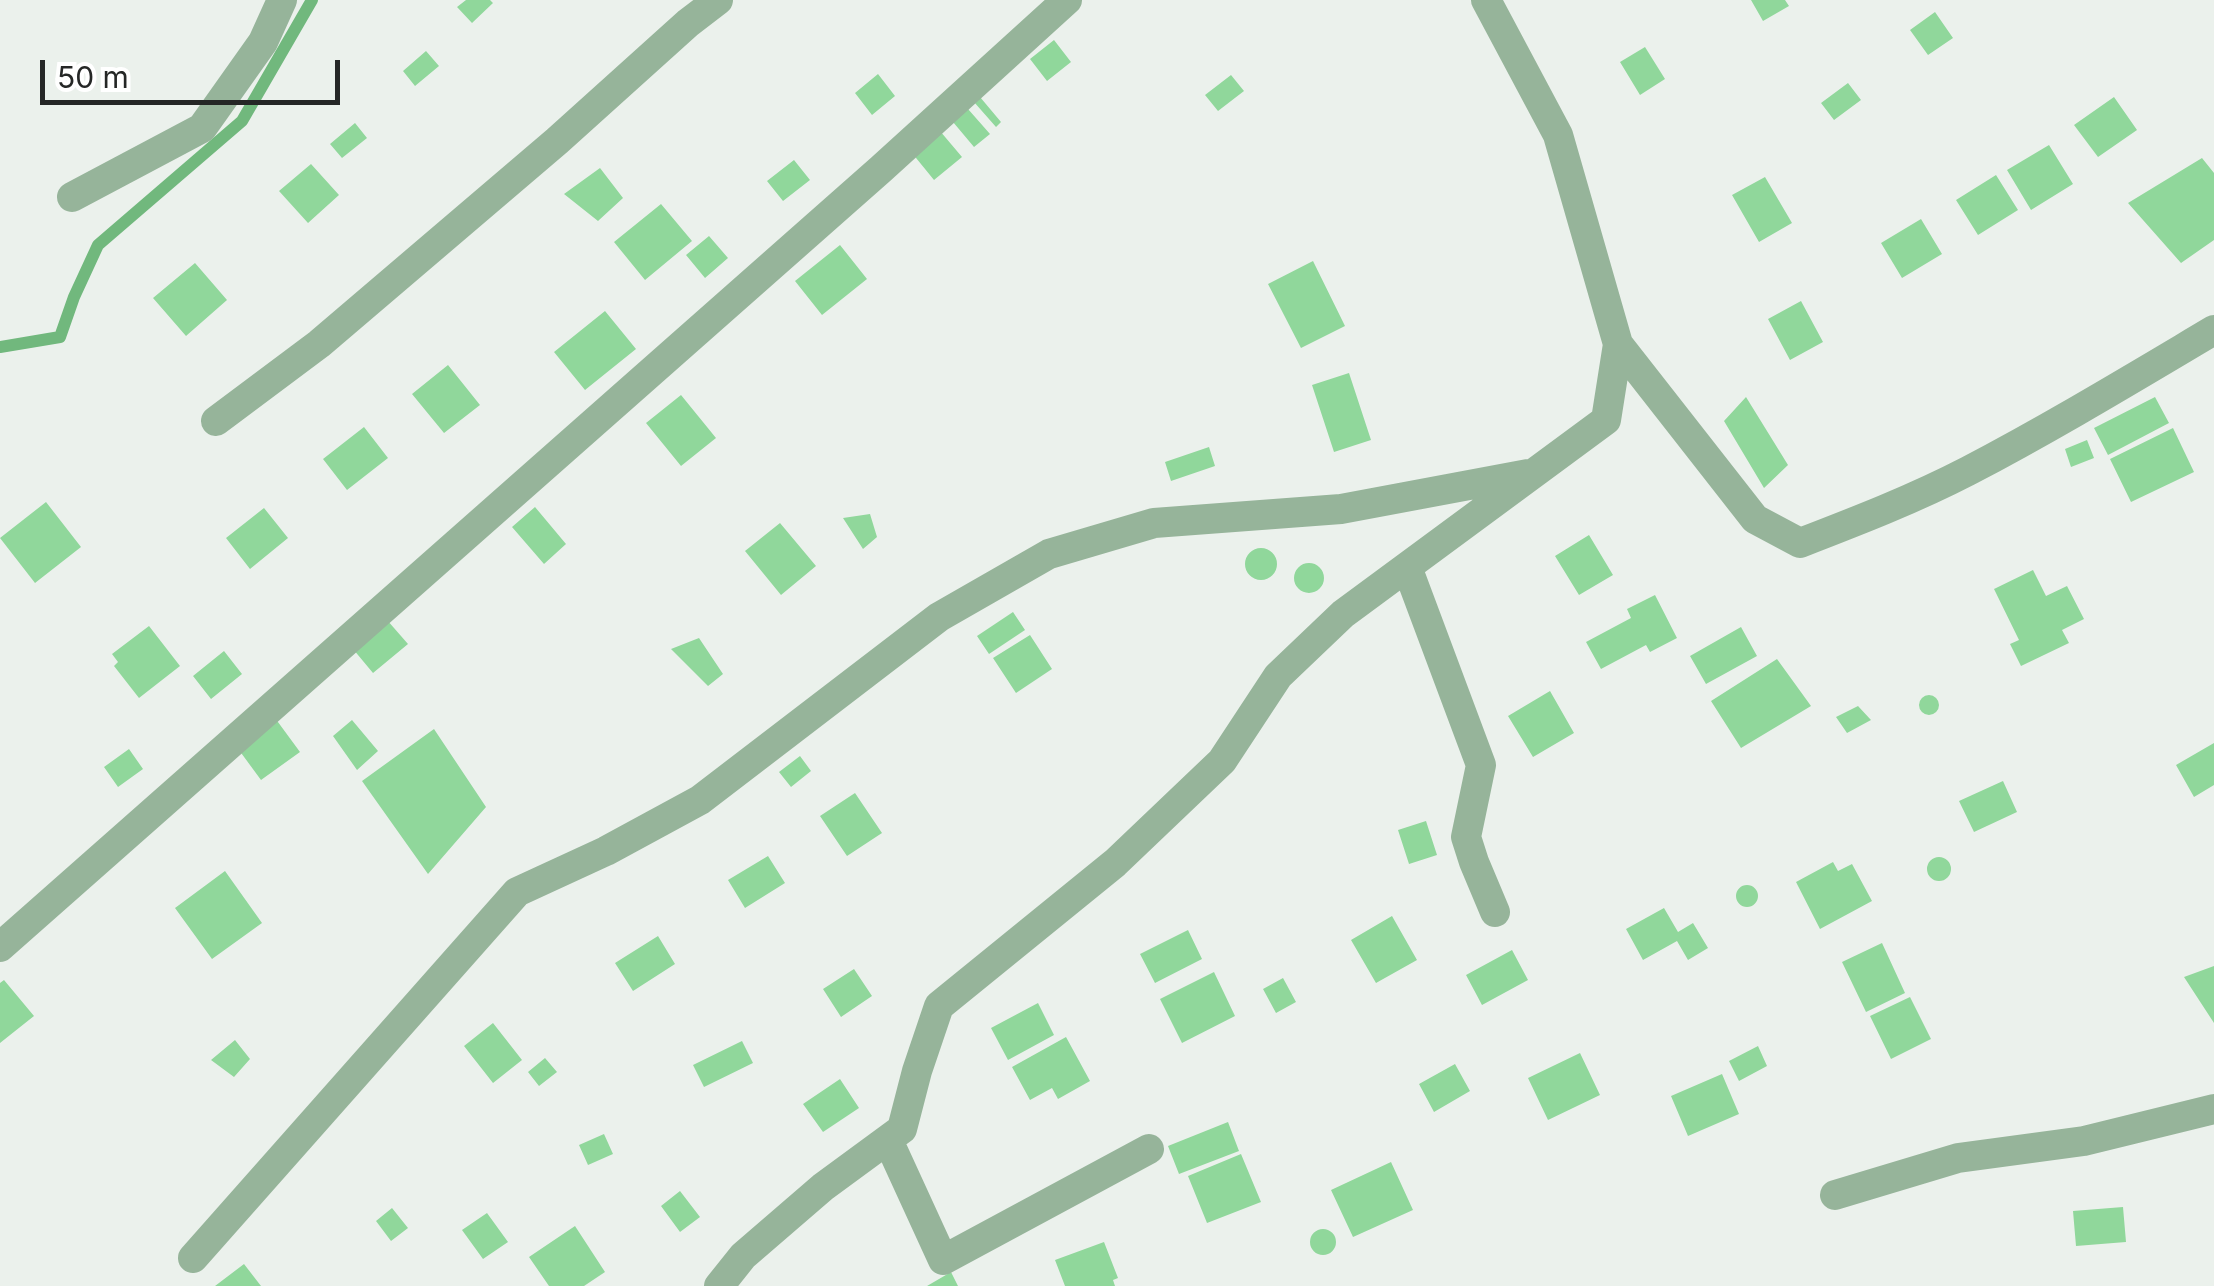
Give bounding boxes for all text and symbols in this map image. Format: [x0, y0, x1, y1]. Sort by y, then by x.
scale bar [45, 40, 345, 102]
text: 50 m [57, 59, 129, 95]

